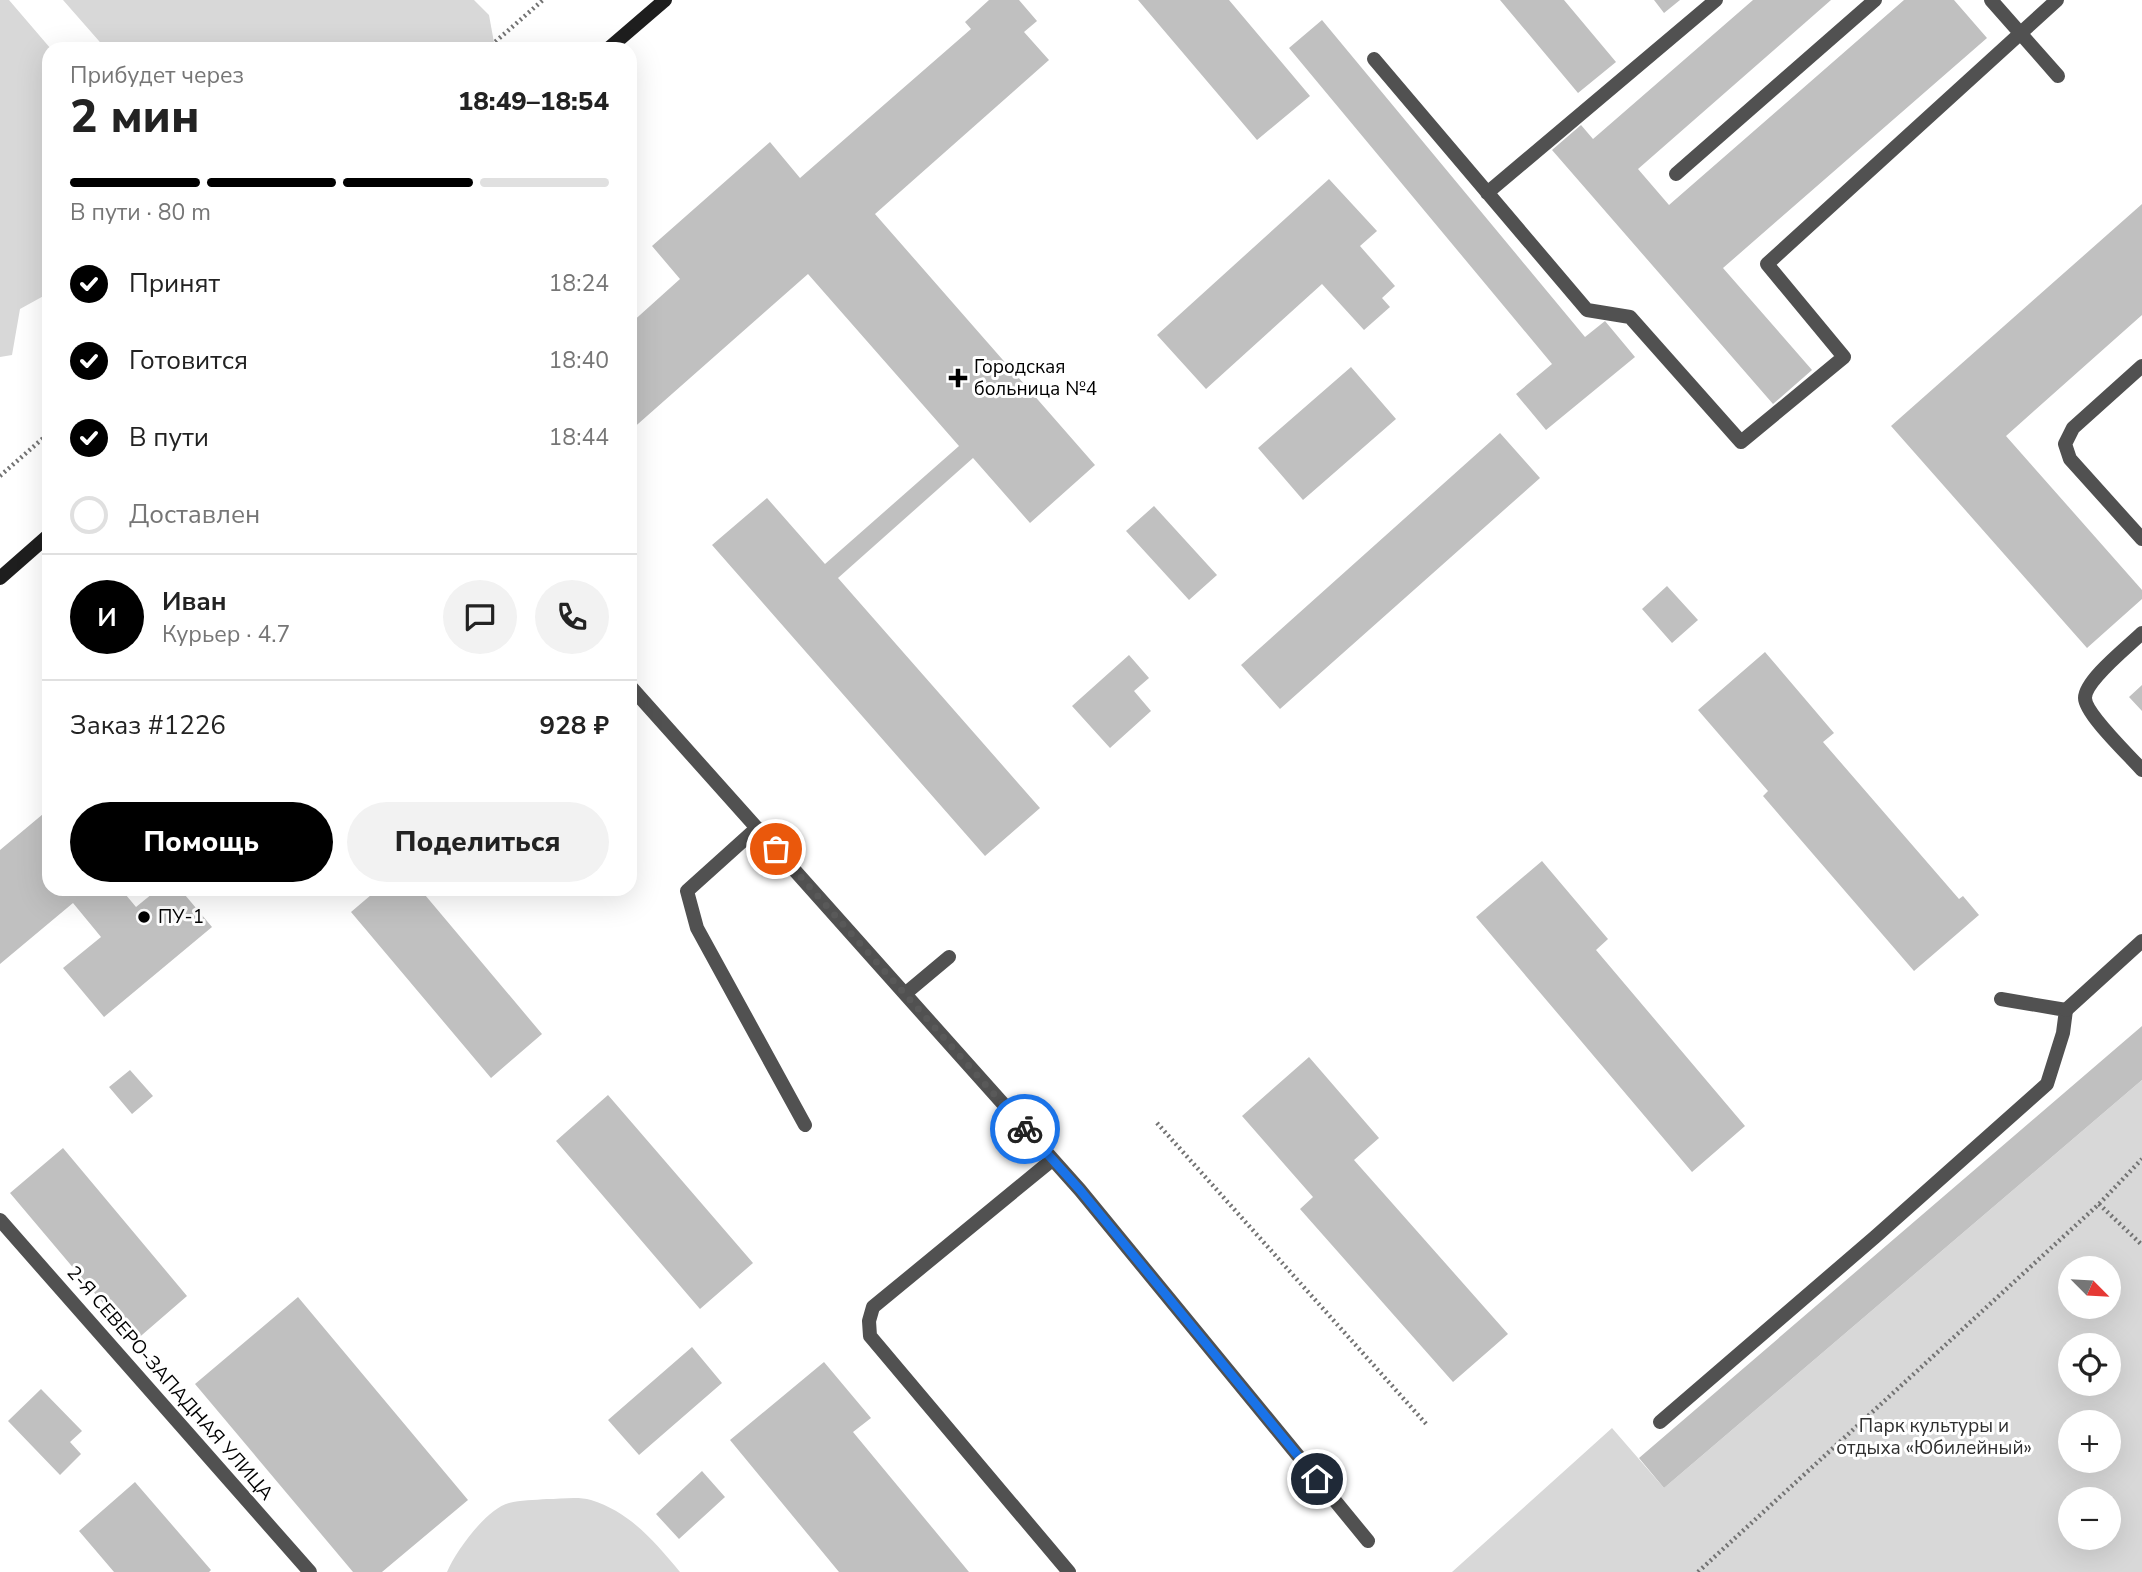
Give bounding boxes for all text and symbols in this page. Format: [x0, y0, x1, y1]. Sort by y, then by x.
text: Прибудет через [70, 60, 244, 91]
text: 18:49–18:54 [458, 84, 609, 119]
text: 2 мин [70, 85, 199, 148]
text: В пути · 80 m [70, 197, 211, 228]
icon: check [70, 265, 108, 303]
text: Принят [129, 266, 220, 301]
text: 18:24 [549, 268, 609, 299]
icon: check [70, 342, 108, 380]
text: Готовится [129, 343, 248, 378]
text: 18:40 [549, 345, 609, 376]
place label: Городская больница №4 [974, 354, 1097, 402]
marker: Городская больница №4 [948, 368, 968, 388]
icon: check [70, 419, 108, 457]
text: В пути [129, 420, 209, 455]
text: 18:44 [549, 422, 609, 453]
text: Доставлен [129, 497, 260, 532]
button: chat [443, 580, 517, 654]
button: phone [535, 580, 609, 654]
text: Иван [162, 584, 227, 619]
text: И [97, 600, 117, 635]
text: Курьер · 4.7 [162, 619, 290, 650]
text: Заказ #1226 [70, 708, 226, 743]
text: 928 ₽ [540, 708, 609, 743]
button: Помощь [70, 802, 333, 882]
button: Поделиться [347, 802, 609, 882]
pin [746, 819, 806, 879]
icon: bag [757, 830, 795, 868]
place label: ПУ-1 [158, 904, 204, 930]
marker: ПУ-1 [136, 909, 152, 925]
courier [990, 1094, 1060, 1164]
icon: bike [1006, 1110, 1044, 1148]
north arrow [2058, 1256, 2121, 1320]
map controls [2058, 1256, 2121, 1550]
street label: 2-Я СЕВЕРО-ЗАПАДНАЯ УЛИЦА [61, 1260, 279, 1506]
button: locate [2058, 1333, 2121, 1396]
button: + [2058, 1410, 2121, 1473]
park label: Парк культуры и отдыха «Юбилейный» [1836, 1413, 2032, 1461]
pin [1287, 1449, 1347, 1509]
icon: home [1298, 1460, 1336, 1498]
button: − [2058, 1487, 2121, 1550]

